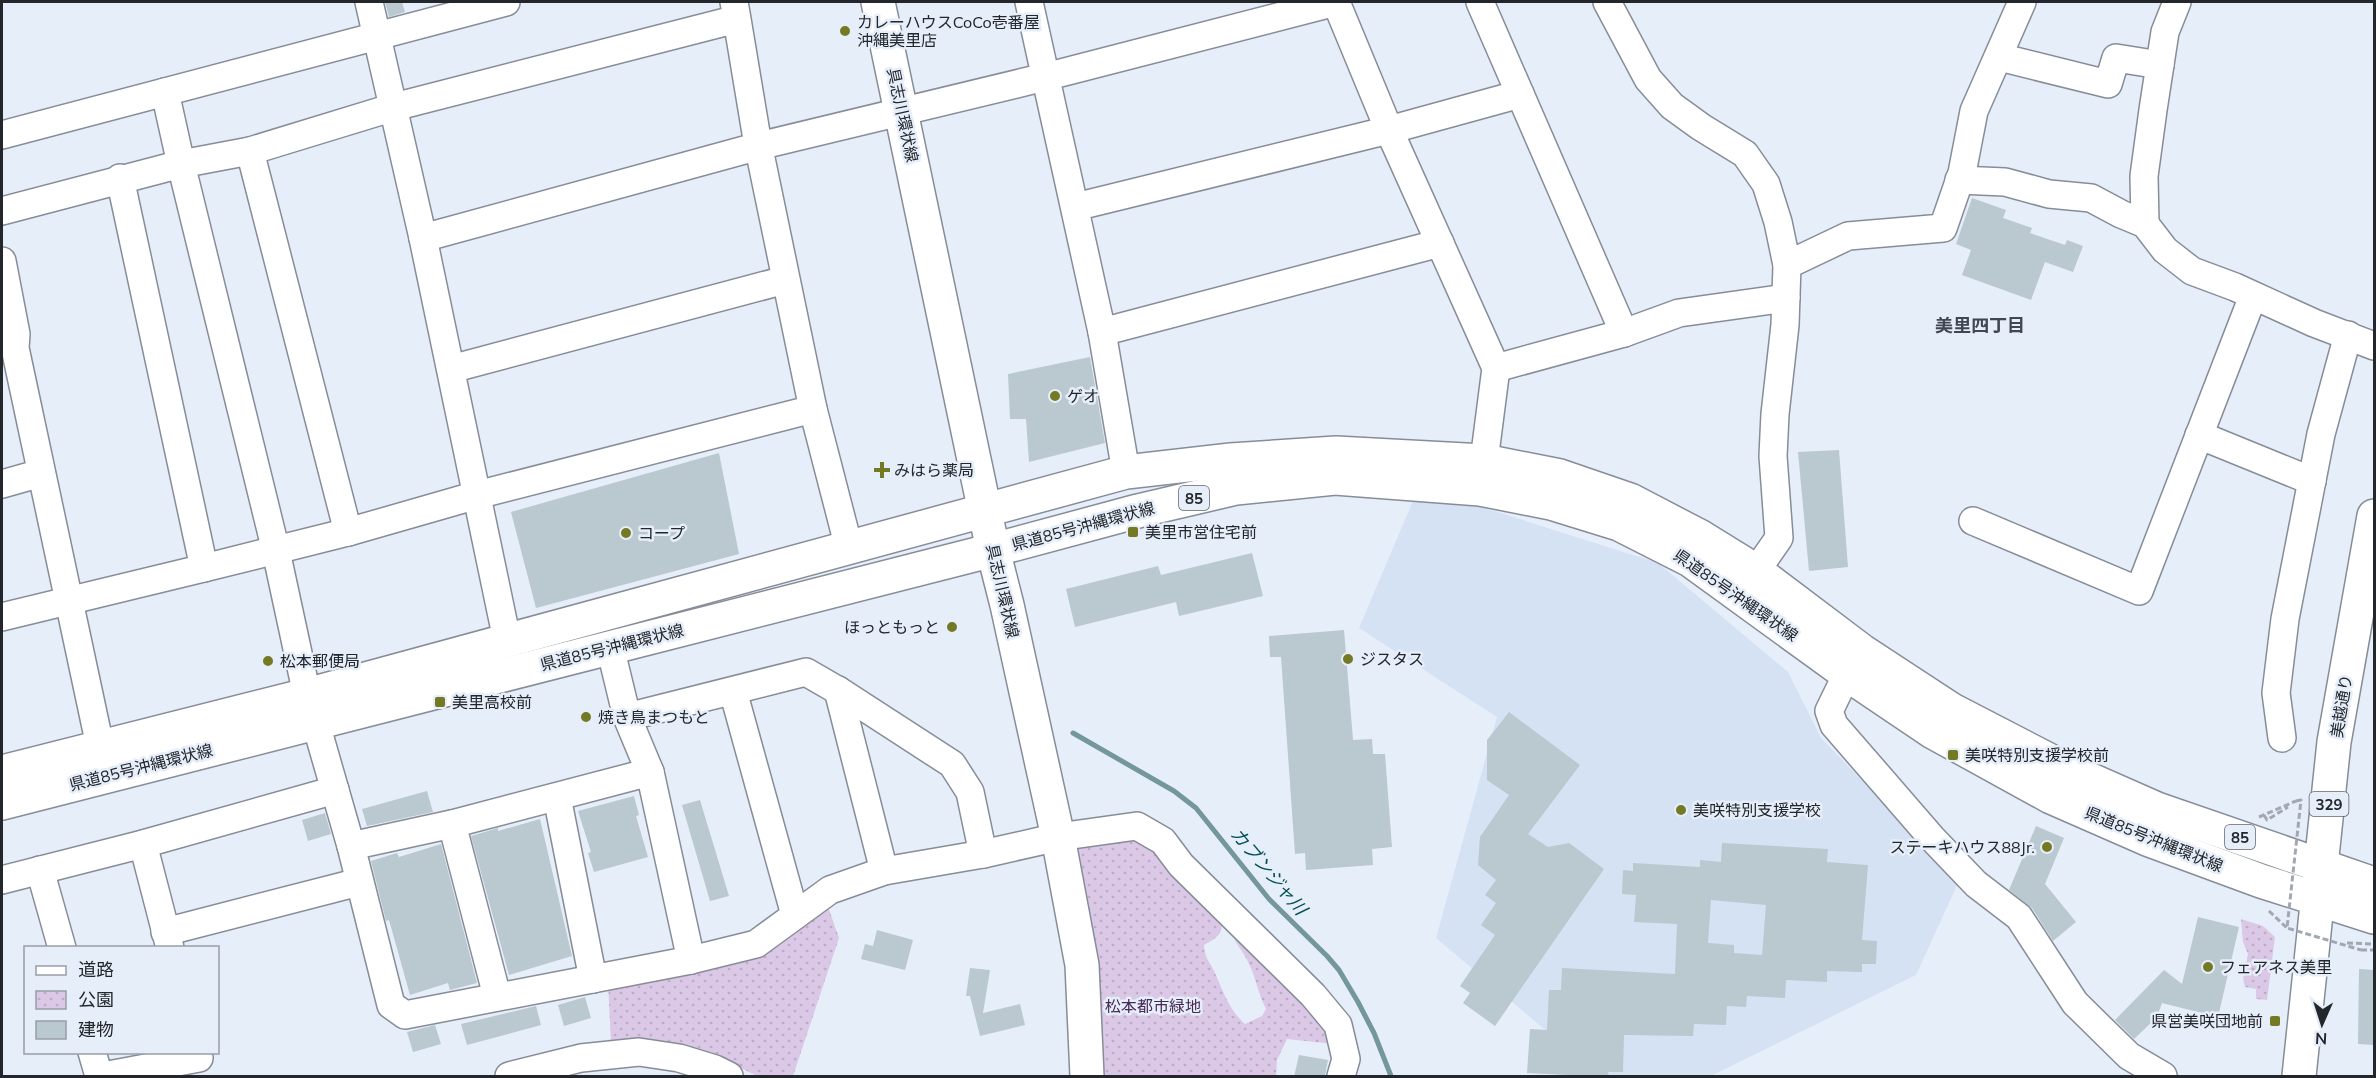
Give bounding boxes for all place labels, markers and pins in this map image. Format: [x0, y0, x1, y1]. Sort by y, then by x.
place label: カレーハウスCoCo壱番屋 沖縄美里店 [857, 12, 1040, 50]
marker: カレーハウスCoCo壱番屋 沖縄美里店 [838, 24, 852, 38]
place label: ゲオ [1067, 386, 1099, 406]
marker: ゲオ [1048, 389, 1062, 403]
place label: みはら薬局 [894, 460, 974, 480]
marker: みはら薬局 [875, 463, 889, 477]
place label: 美里市営住宅前 [1145, 522, 1257, 542]
place label: コープ [638, 523, 685, 543]
marker: 美里市営住宅前 [1126, 525, 1140, 539]
marker: コープ [619, 526, 633, 540]
place label: ほっともっと [844, 617, 940, 637]
marker: ほっともっと [945, 620, 959, 634]
place label: ジスタス [1360, 649, 1424, 669]
place label: 松本郵便局 [280, 651, 360, 671]
marker: ジスタス [1341, 652, 1355, 666]
marker: 松本郵便局 [261, 654, 275, 668]
place label: 美里高校前 [452, 692, 532, 712]
marker: 美里高校前 [433, 695, 447, 709]
place label: 焼き鳥まつもと [598, 707, 710, 727]
marker: 焼き鳥まつもと [579, 710, 593, 724]
place label: 美咲特別支援学校前 [1965, 745, 2109, 765]
marker: 美咲特別支援学校前 [1946, 748, 1960, 762]
place label: 美咲特別支援学校 [1693, 800, 1821, 820]
marker: 美咲特別支援学校 [1674, 803, 1688, 817]
place label: ステーキハウス88Jr. [1889, 837, 2035, 857]
marker: ステーキハウス88Jr. [2040, 840, 2054, 854]
place label: フェアネス美里 [2220, 957, 2332, 977]
marker: フェアネス美里 [2201, 960, 2215, 974]
place label: 県営美咲団地前 [2151, 1011, 2263, 1031]
marker: 県営美咲団地前 [2268, 1014, 2282, 1028]

